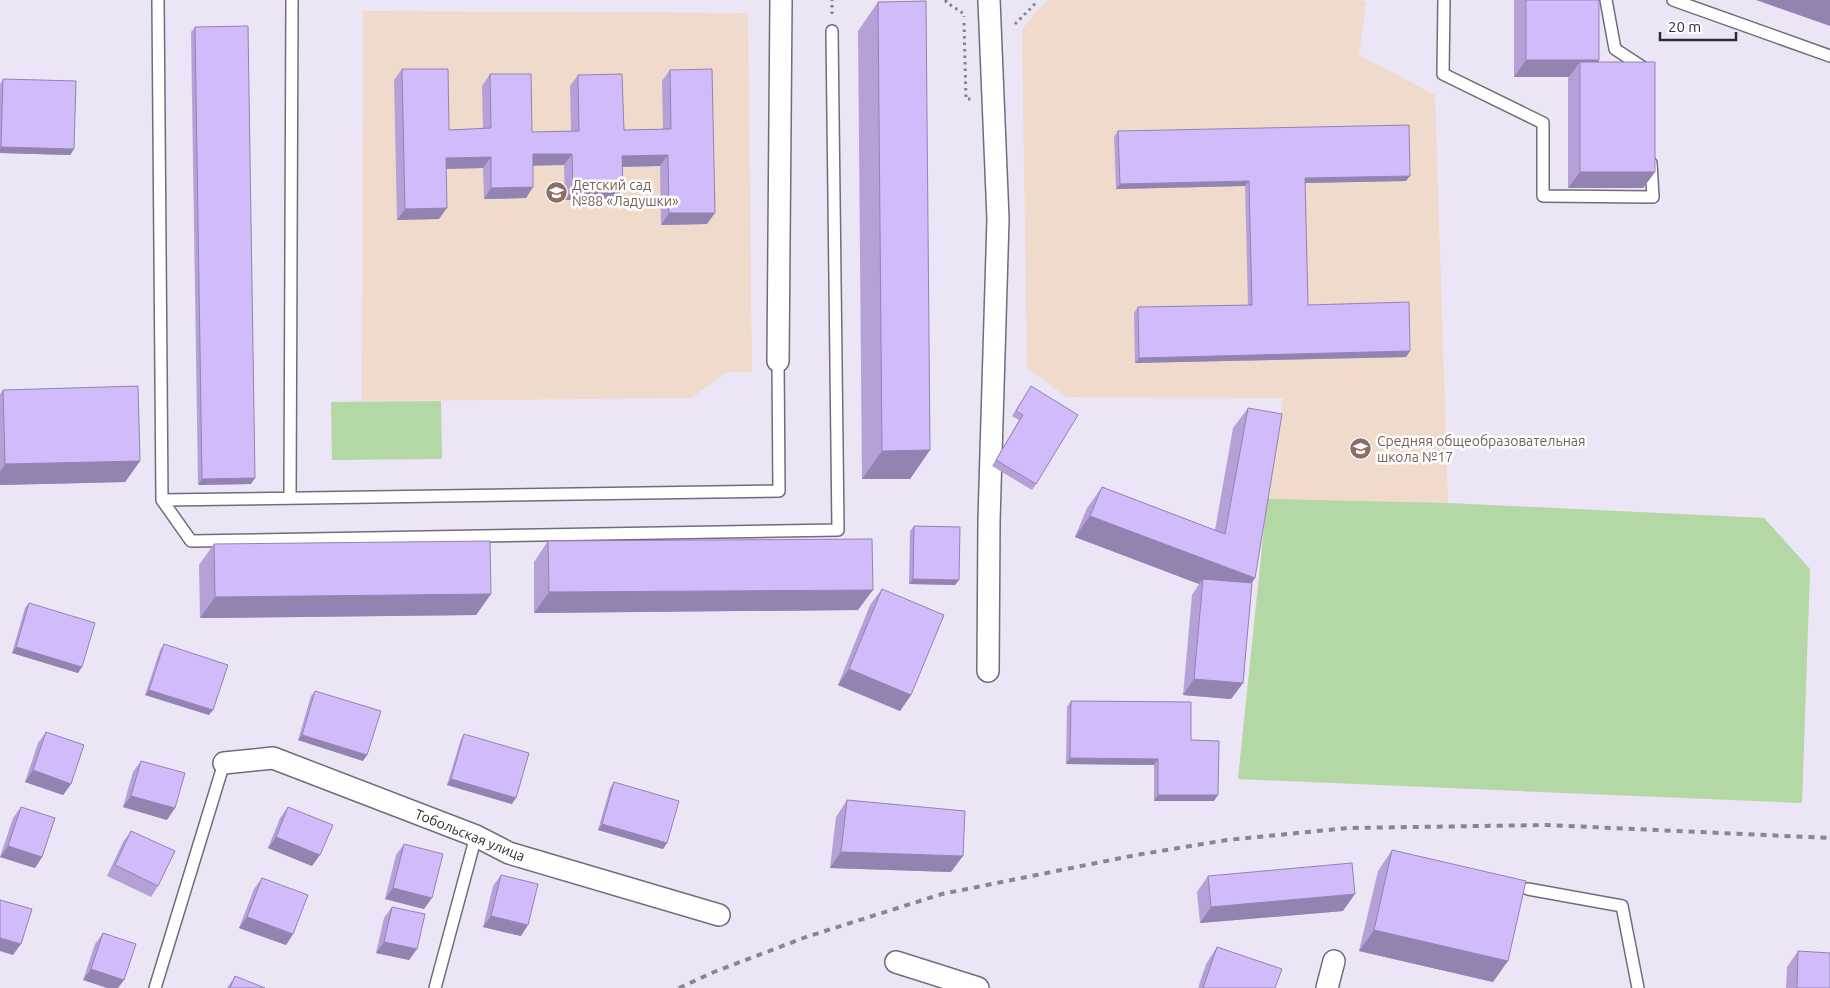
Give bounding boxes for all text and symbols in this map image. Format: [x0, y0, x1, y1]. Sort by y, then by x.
scale bar [1660, 10, 1736, 42]
text: 20 m [1668, 18, 1701, 35]
place label: Детский сад №88 «Ладушки» [572, 177, 679, 209]
school or university icon: Детский сад №88 «Ладушки» [544, 181, 568, 205]
place label: Средняя общеобразовательная школа №17 [1377, 433, 1586, 465]
school or university icon: Средняя общеобразовательная школа №17 [1349, 437, 1373, 461]
street label: Тобольская улица [413, 806, 527, 864]

